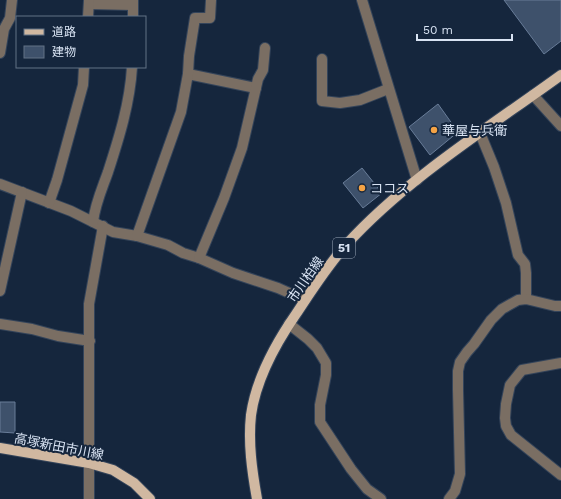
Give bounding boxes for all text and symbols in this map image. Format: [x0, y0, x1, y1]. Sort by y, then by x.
legend [16, 16, 146, 68]
scale bar [417, 16, 512, 42]
text: 50 m [423, 23, 453, 37]
text: 道路 [52, 25, 76, 39]
text: 建物 [52, 45, 76, 59]
place label: 華屋与兵衛 [442, 123, 507, 138]
marker: 華屋与兵衛 [429, 125, 439, 135]
place label: ココス [370, 181, 409, 196]
marker: ココス [357, 183, 367, 193]
road number: 51 [333, 238, 355, 258]
street label: 市川柏線 [284, 254, 326, 305]
street label: 高塚新田市川線 [13, 430, 105, 463]

